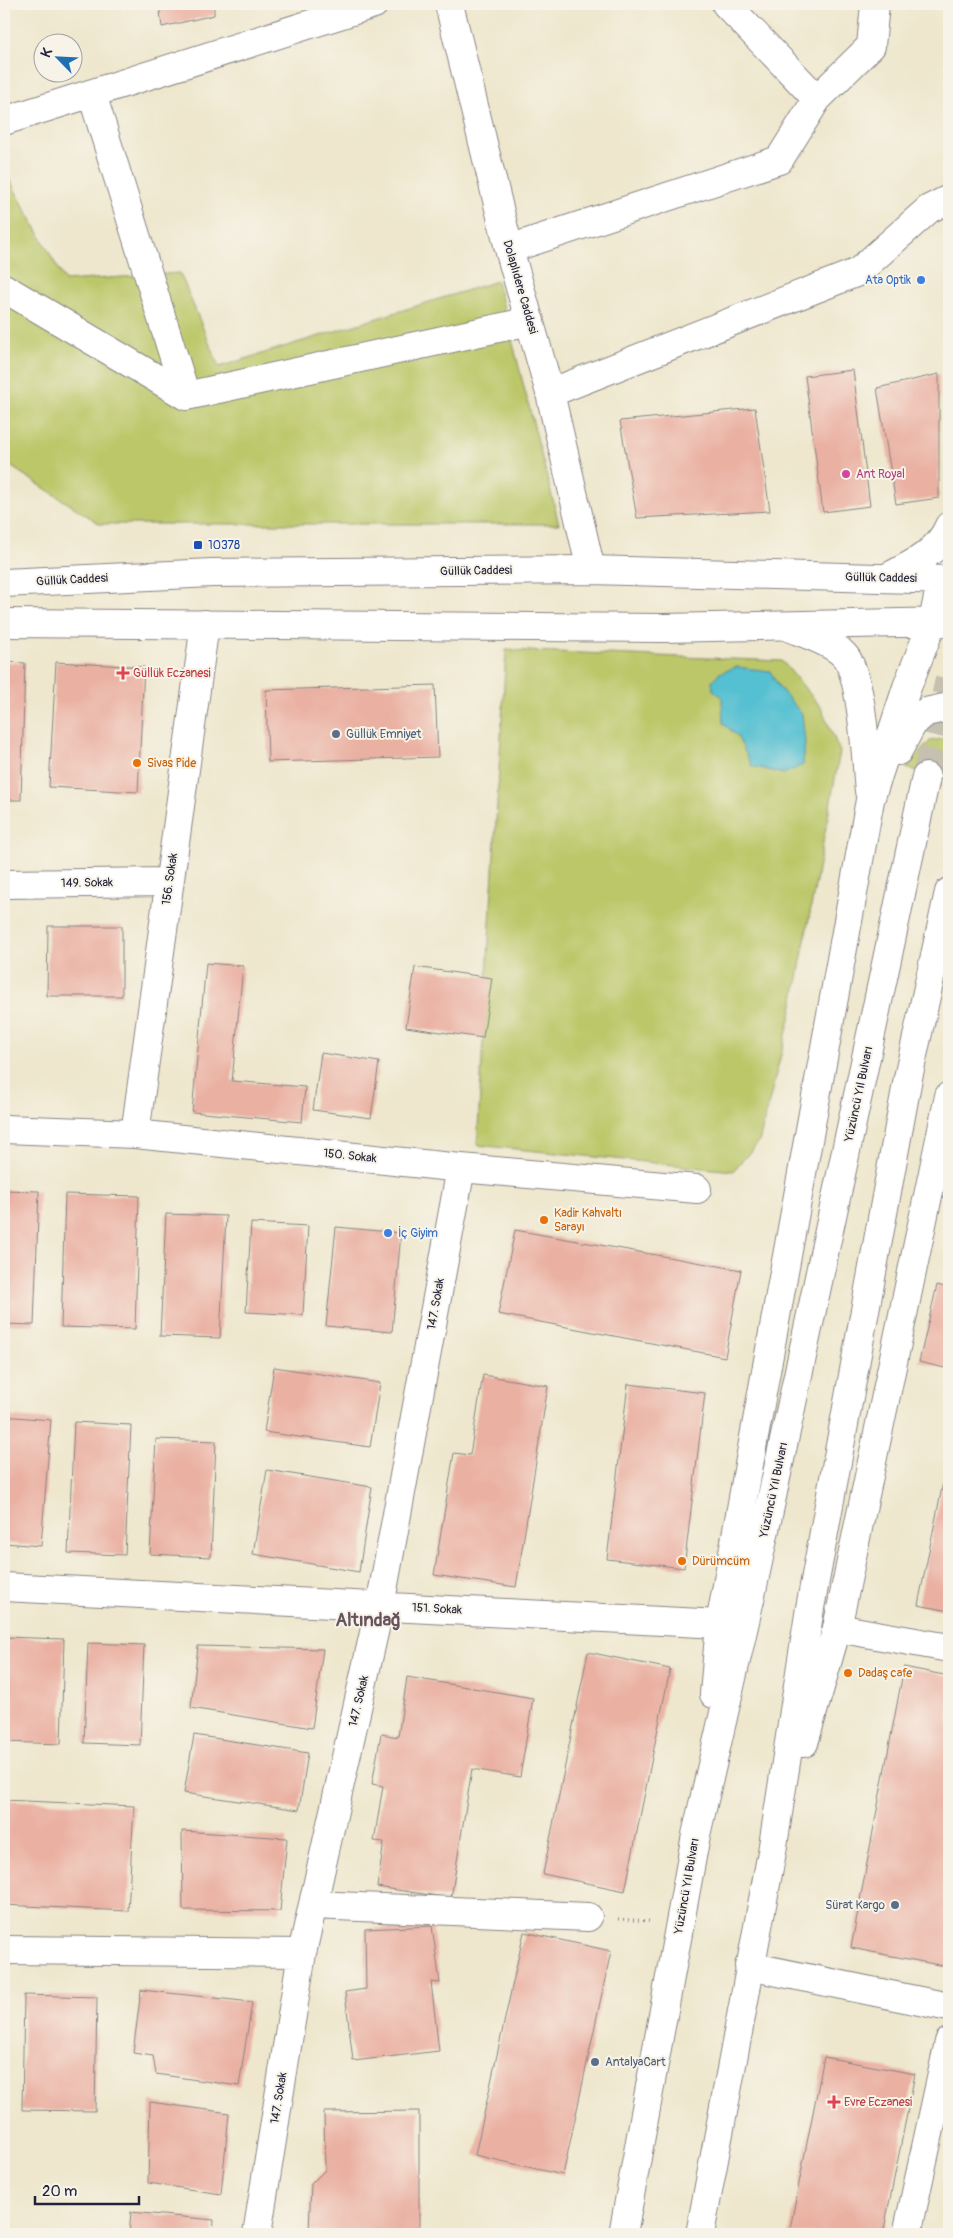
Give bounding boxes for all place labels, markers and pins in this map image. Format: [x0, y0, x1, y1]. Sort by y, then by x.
place label: Ata Optik [865, 273, 911, 288]
marker: Ata Optik [915, 274, 927, 286]
place label: Ant Royal [856, 467, 905, 482]
marker: Ant Royal [840, 468, 852, 480]
place label: 10378 [208, 538, 240, 553]
marker: 10378 [192, 539, 204, 551]
place label: Güllük Eczanesi [133, 666, 211, 681]
marker: Güllük Eczanesi [117, 667, 129, 679]
place label: Güllük Emniyet [346, 727, 421, 742]
marker: Güllük Emniyet [330, 728, 342, 740]
place label: Sivas Pide [147, 756, 196, 771]
marker: Sivas Pide [131, 757, 143, 769]
place label: Kadir Kahvaltı Sarayı [554, 1206, 622, 1235]
marker: Kadir Kahvaltı Sarayı [538, 1214, 550, 1226]
place label: İç Giyim [398, 1225, 438, 1241]
marker: İç Giyim [382, 1227, 394, 1239]
place label: Dürümcüm [692, 1554, 750, 1569]
marker: Dürümcüm [676, 1555, 688, 1567]
place label: Dadaş cafe [858, 1666, 912, 1681]
marker: Dadaş cafe [842, 1667, 854, 1679]
place label: Sürat Kargo [825, 1898, 886, 1913]
marker: Sürat Kargo [889, 1899, 901, 1911]
place label: AntalyaCart [605, 2055, 666, 2070]
marker: AntalyaCart [589, 2056, 601, 2068]
place label: Evre Eczanesi [844, 2095, 912, 2110]
marker: Evre Eczanesi [828, 2096, 840, 2108]

